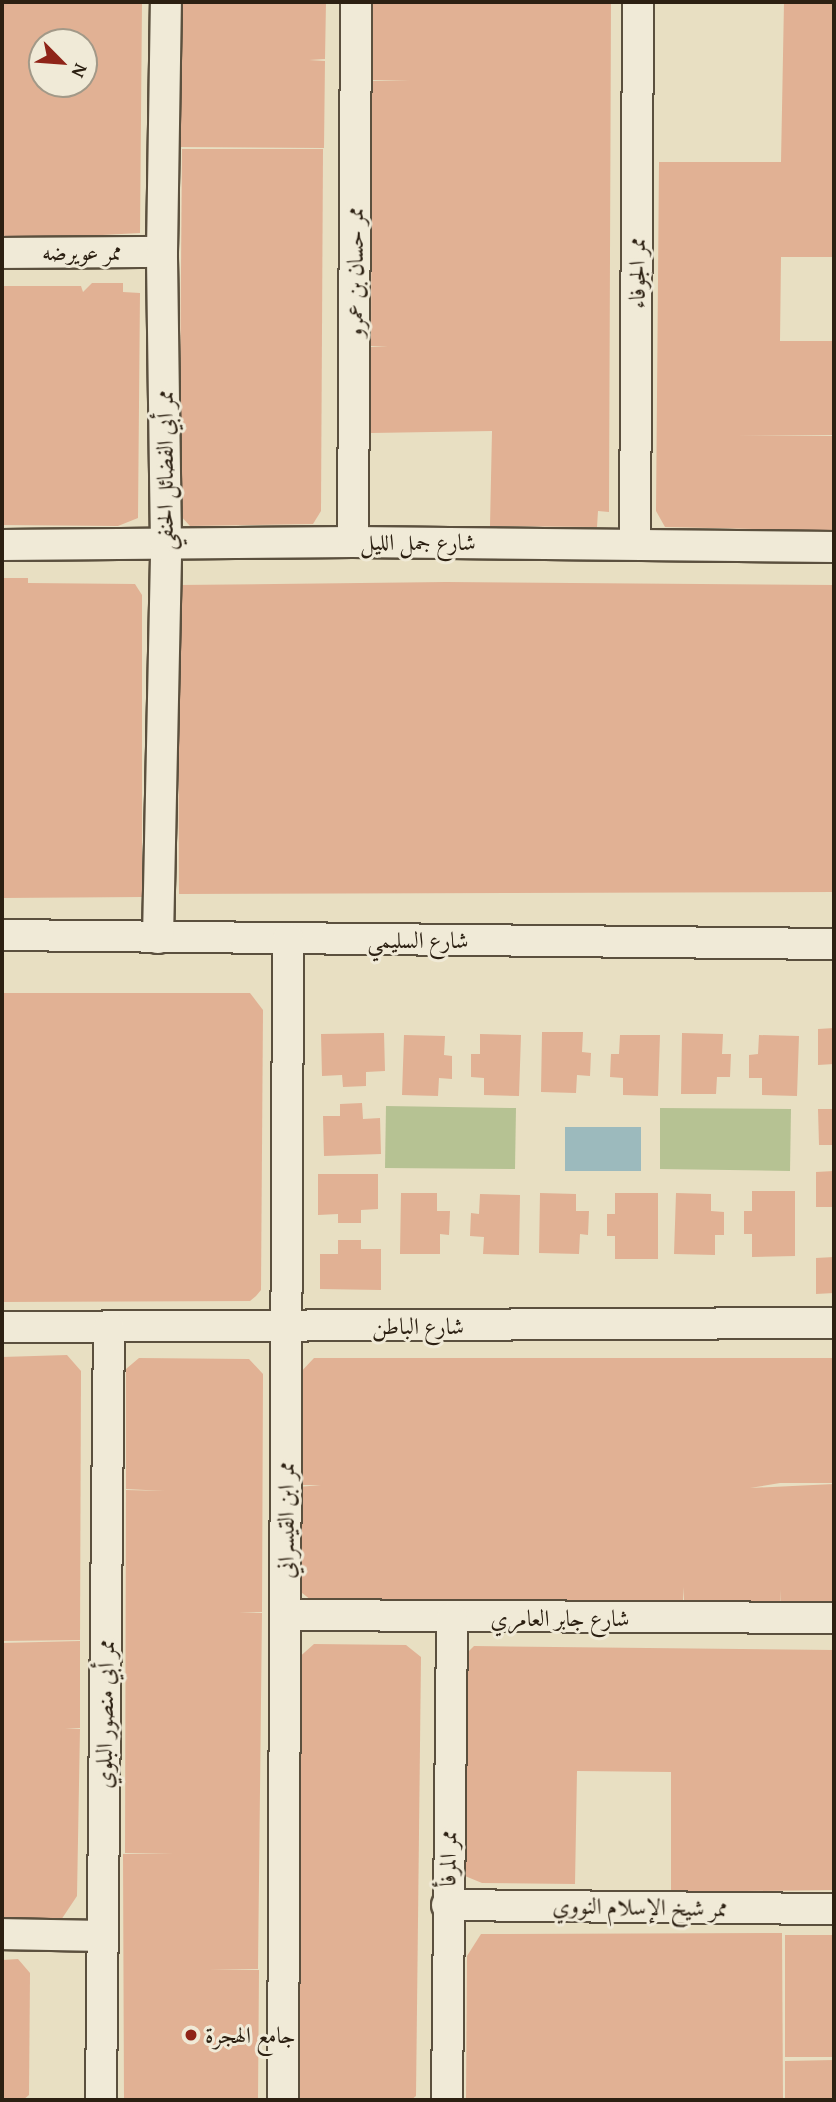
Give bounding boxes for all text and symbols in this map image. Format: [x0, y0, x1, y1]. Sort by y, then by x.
north arrow [28, 28, 98, 98]
text: N [65, 59, 96, 83]
street label: ممر حسان بن عمرو [341, 207, 369, 337]
street label: ممر الجوفاء [623, 237, 651, 309]
street label: ممر عويرضه [42, 238, 122, 266]
street label: ممر أبي الفضائل الحنفي [151, 390, 179, 550]
street label: شارع جمل الليل [360, 528, 476, 556]
street label: شارع السليمي [367, 926, 469, 954]
street label: شارع الباطن [372, 1312, 464, 1340]
street label: ممر ابن القيسراني [272, 1461, 300, 1579]
street label: شارع جابر العامري [490, 1604, 630, 1632]
street label: ممر أبي منصور البلوي [90, 1639, 120, 1789]
street label: ممر المرفأ [434, 1830, 462, 1888]
street label: ممر شيخ الإسلام النووي [552, 1892, 728, 1922]
place label: جامع الهجرة [205, 2021, 296, 2049]
marker: جامع الهجرة [183, 2027, 199, 2043]

